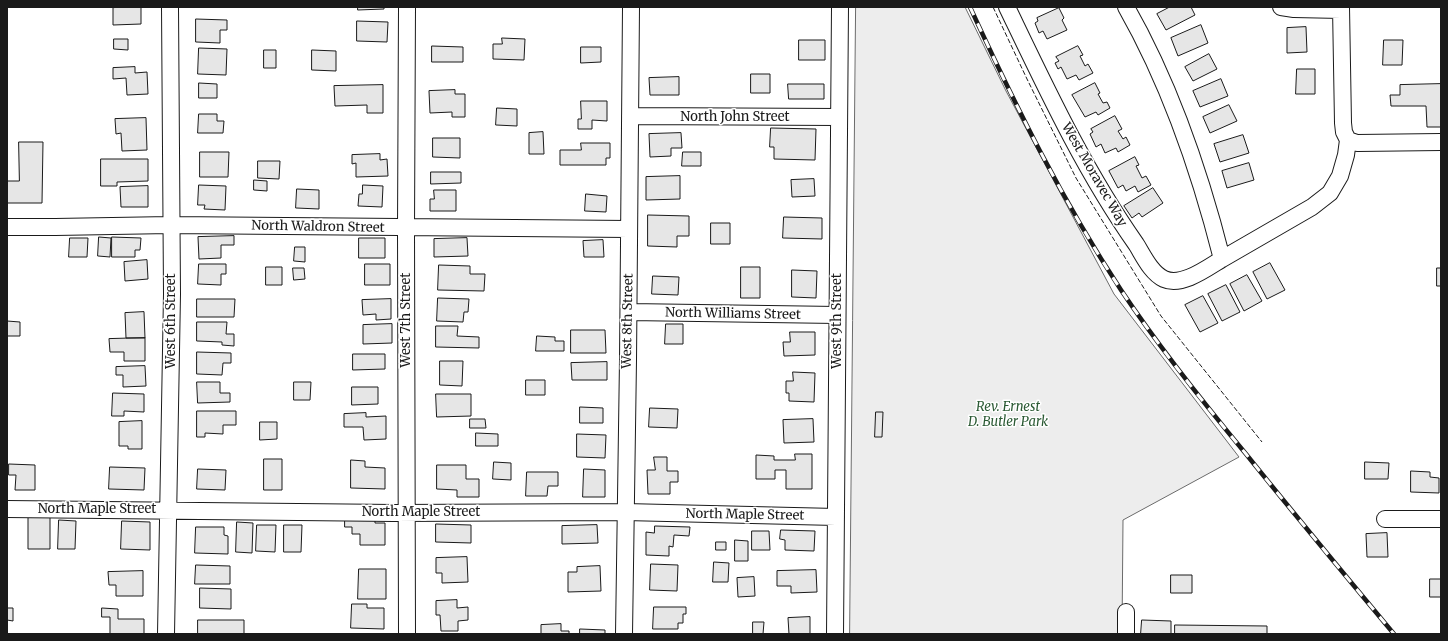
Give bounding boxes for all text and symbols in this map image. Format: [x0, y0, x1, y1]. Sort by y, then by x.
street label: North John Street [680, 109, 790, 125]
street label: West Moravec Way [1058, 120, 1130, 230]
street label: North Waldron Street [251, 218, 385, 236]
street label: West 6th Street [163, 273, 179, 369]
street label: West 7th Street [398, 273, 414, 367]
street label: West 8th Street [619, 273, 637, 369]
street label: West 9th Street [829, 273, 845, 369]
street label: North Williams Street [665, 305, 801, 323]
park label: Rev. Ernest D. Butler Park [968, 399, 1048, 430]
street label: North Maple Street [38, 501, 156, 517]
street label: North Maple Street [362, 504, 480, 520]
street label: North Maple Street [686, 506, 804, 524]

